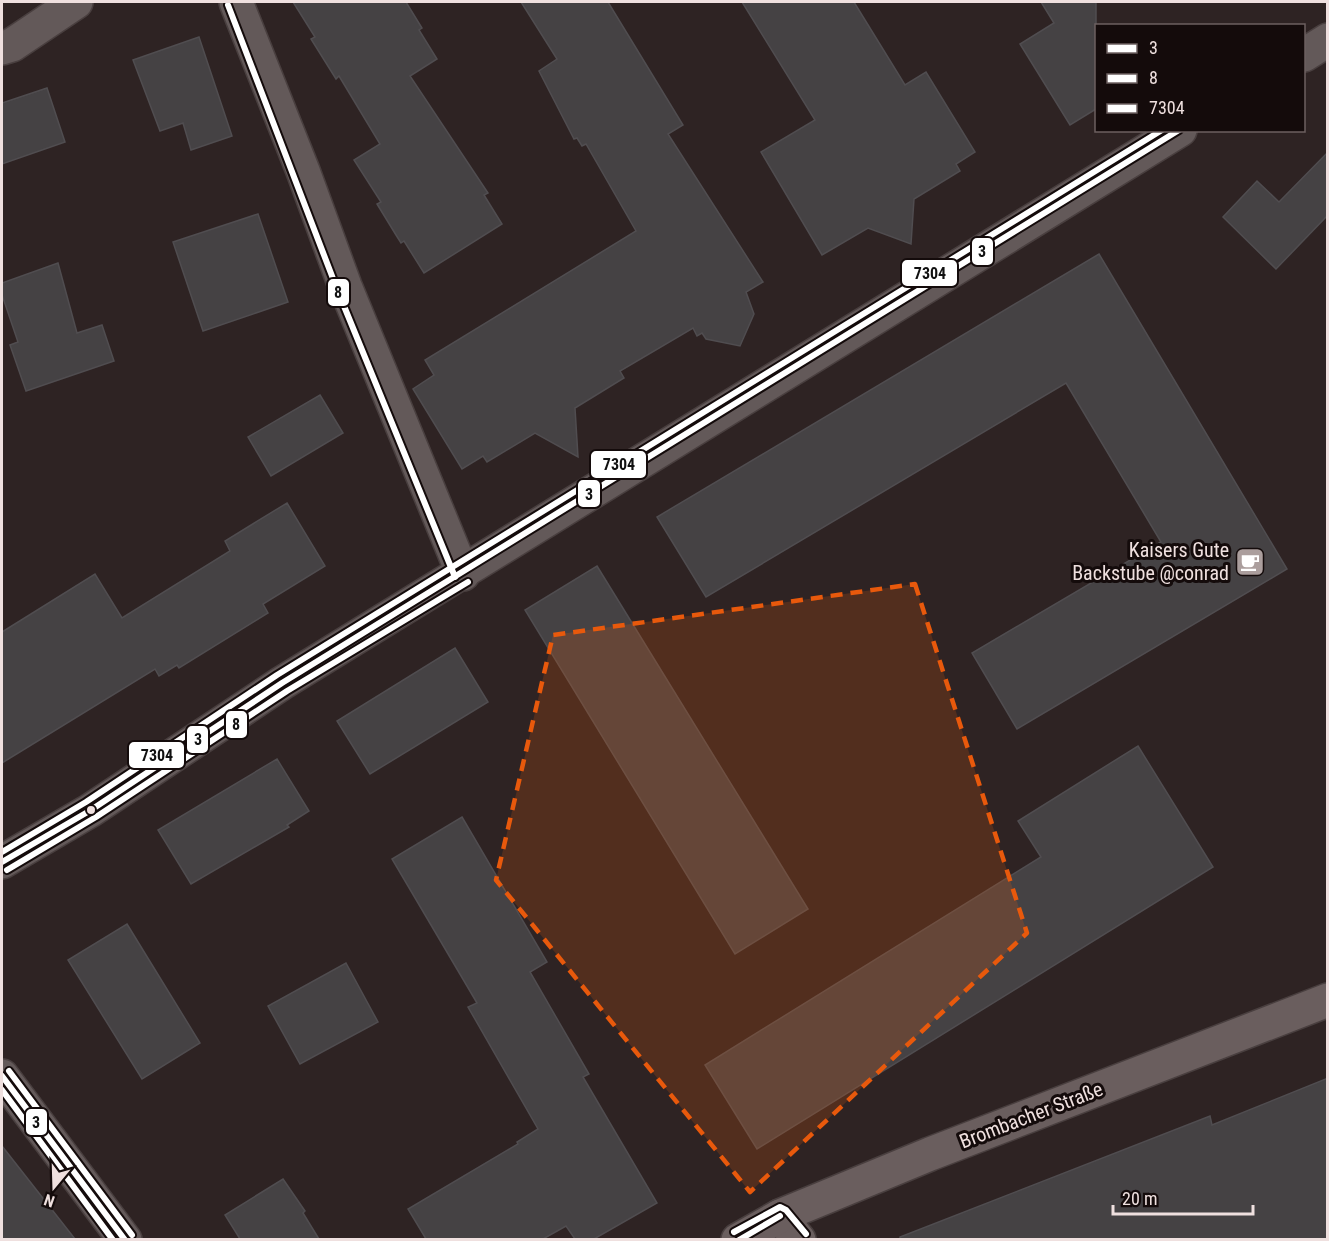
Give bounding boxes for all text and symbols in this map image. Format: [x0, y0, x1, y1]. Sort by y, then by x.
legend [1095, 24, 1305, 132]
text: 3 [1149, 37, 1158, 58]
text: 8 [1149, 67, 1158, 88]
text: 7304 [1149, 97, 1185, 118]
line badge: 3 [971, 237, 994, 266]
text: 3 [978, 242, 986, 261]
line badge: 7304 [901, 259, 958, 287]
text: 7304 [914, 264, 946, 283]
line badge: 8 [327, 278, 350, 307]
text: 8 [334, 283, 342, 302]
line badge: 7304 [590, 450, 647, 479]
text: 7304 [603, 455, 635, 474]
line badge: 3 [577, 479, 601, 508]
text: 3 [585, 485, 593, 504]
place label: Kaisers Gute Backstube @conrad [1072, 538, 1229, 585]
cafe icon: Kaisers Gute Backstube @conrad [1234, 546, 1266, 578]
line badge: 8 [225, 710, 248, 739]
text: 8 [232, 715, 240, 734]
line badge: 3 [186, 725, 209, 754]
text: 3 [194, 730, 202, 749]
line badge: 7304 [128, 741, 185, 769]
text: 7304 [141, 746, 173, 765]
unlabelled marker [85, 804, 97, 816]
street label: Brombacher Straße [956, 1077, 1106, 1153]
line badge: 3 [25, 1108, 48, 1136]
text: 3 [32, 1113, 40, 1132]
north arrow [24, 1157, 84, 1217]
scale bar [1113, 1178, 1252, 1216]
text: 20 m [1122, 1188, 1157, 1209]
text: N [42, 1190, 57, 1211]

